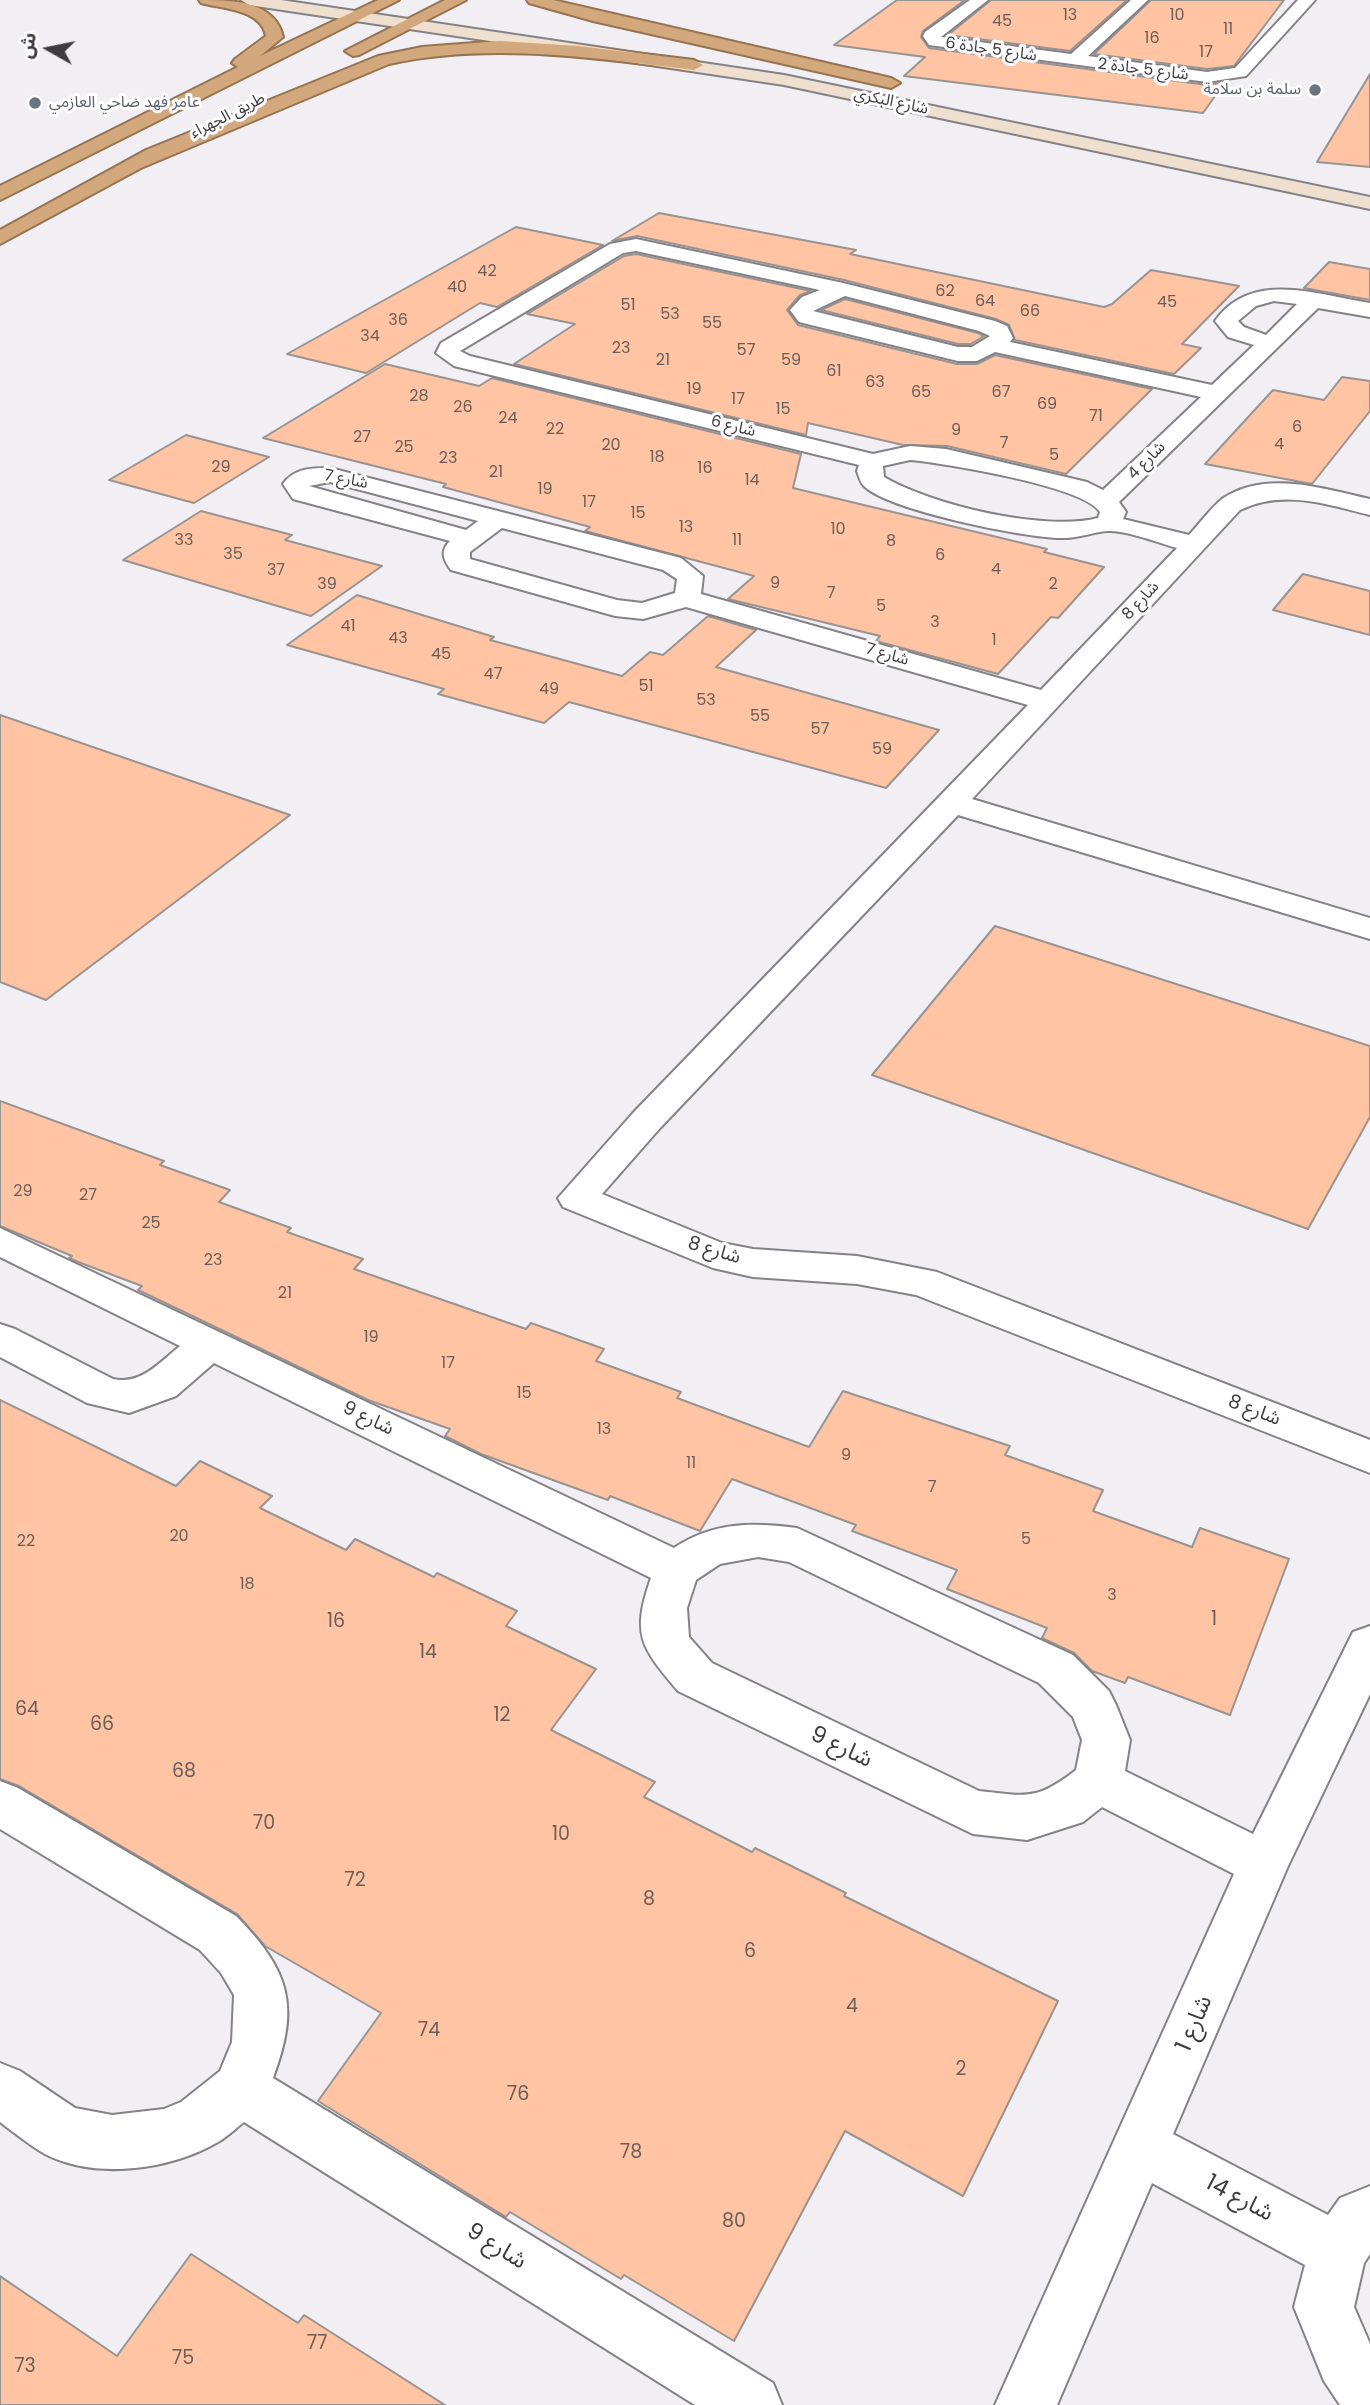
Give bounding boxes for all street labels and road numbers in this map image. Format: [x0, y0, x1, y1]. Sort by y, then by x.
street label: شارع 5 جادة 6 [944, 34, 1038, 66]
street label: شارع 5 جادة 2 [1096, 55, 1190, 85]
street label: شارع البكري [852, 85, 930, 119]
street label: طريق الجهراء [187, 89, 269, 143]
street label: شارع 6 [709, 412, 757, 442]
street label: شارع 4 [1124, 438, 1170, 484]
street label: شارع 7 [322, 466, 370, 494]
street label: شارع 8 [1118, 578, 1164, 624]
street label: شارع 7 [863, 640, 911, 670]
street label: شارع 8 [685, 1232, 743, 1270]
street label: شارع 8 [1225, 1391, 1283, 1431]
street label: شارع 9 [339, 1397, 397, 1441]
street label: شارع 9 [806, 1721, 876, 1775]
street label: شارع 1 [1171, 1992, 1219, 2056]
street label: شارع 14 [1200, 2170, 1278, 2228]
street label: شارع 9 [461, 2218, 531, 2276]

